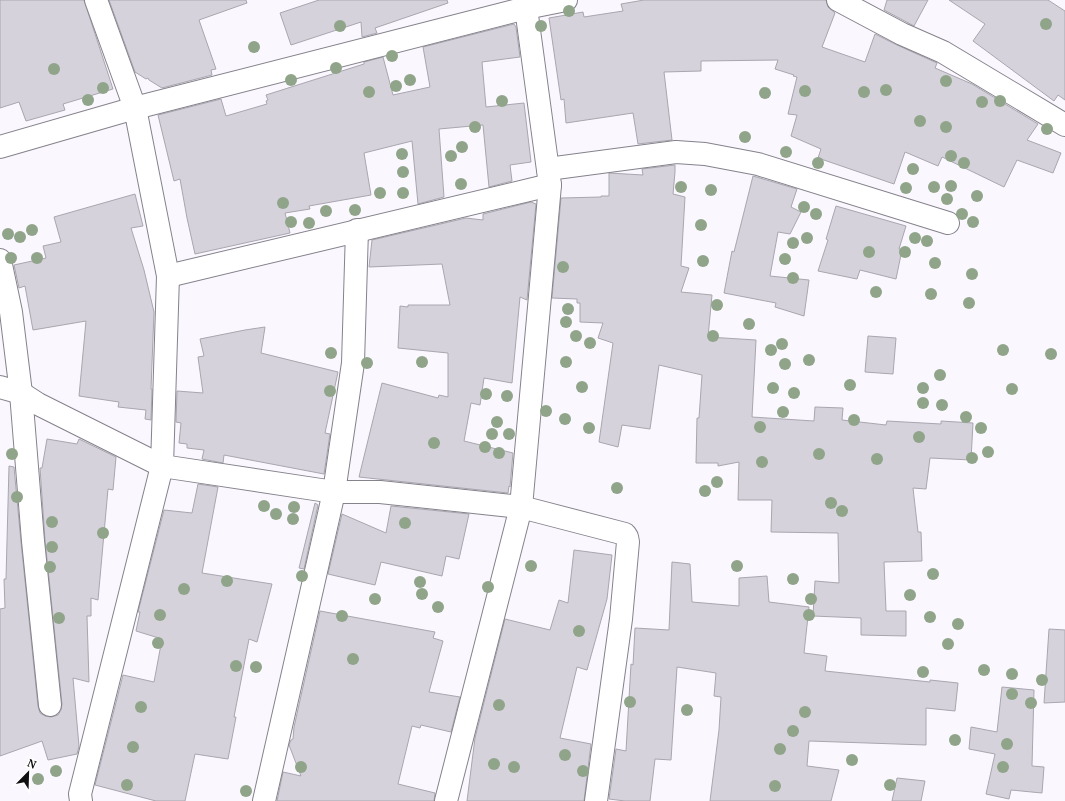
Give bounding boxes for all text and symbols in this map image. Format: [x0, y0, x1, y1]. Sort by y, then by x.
north arrow [8, 753, 48, 793]
text: N [25, 756, 39, 772]

